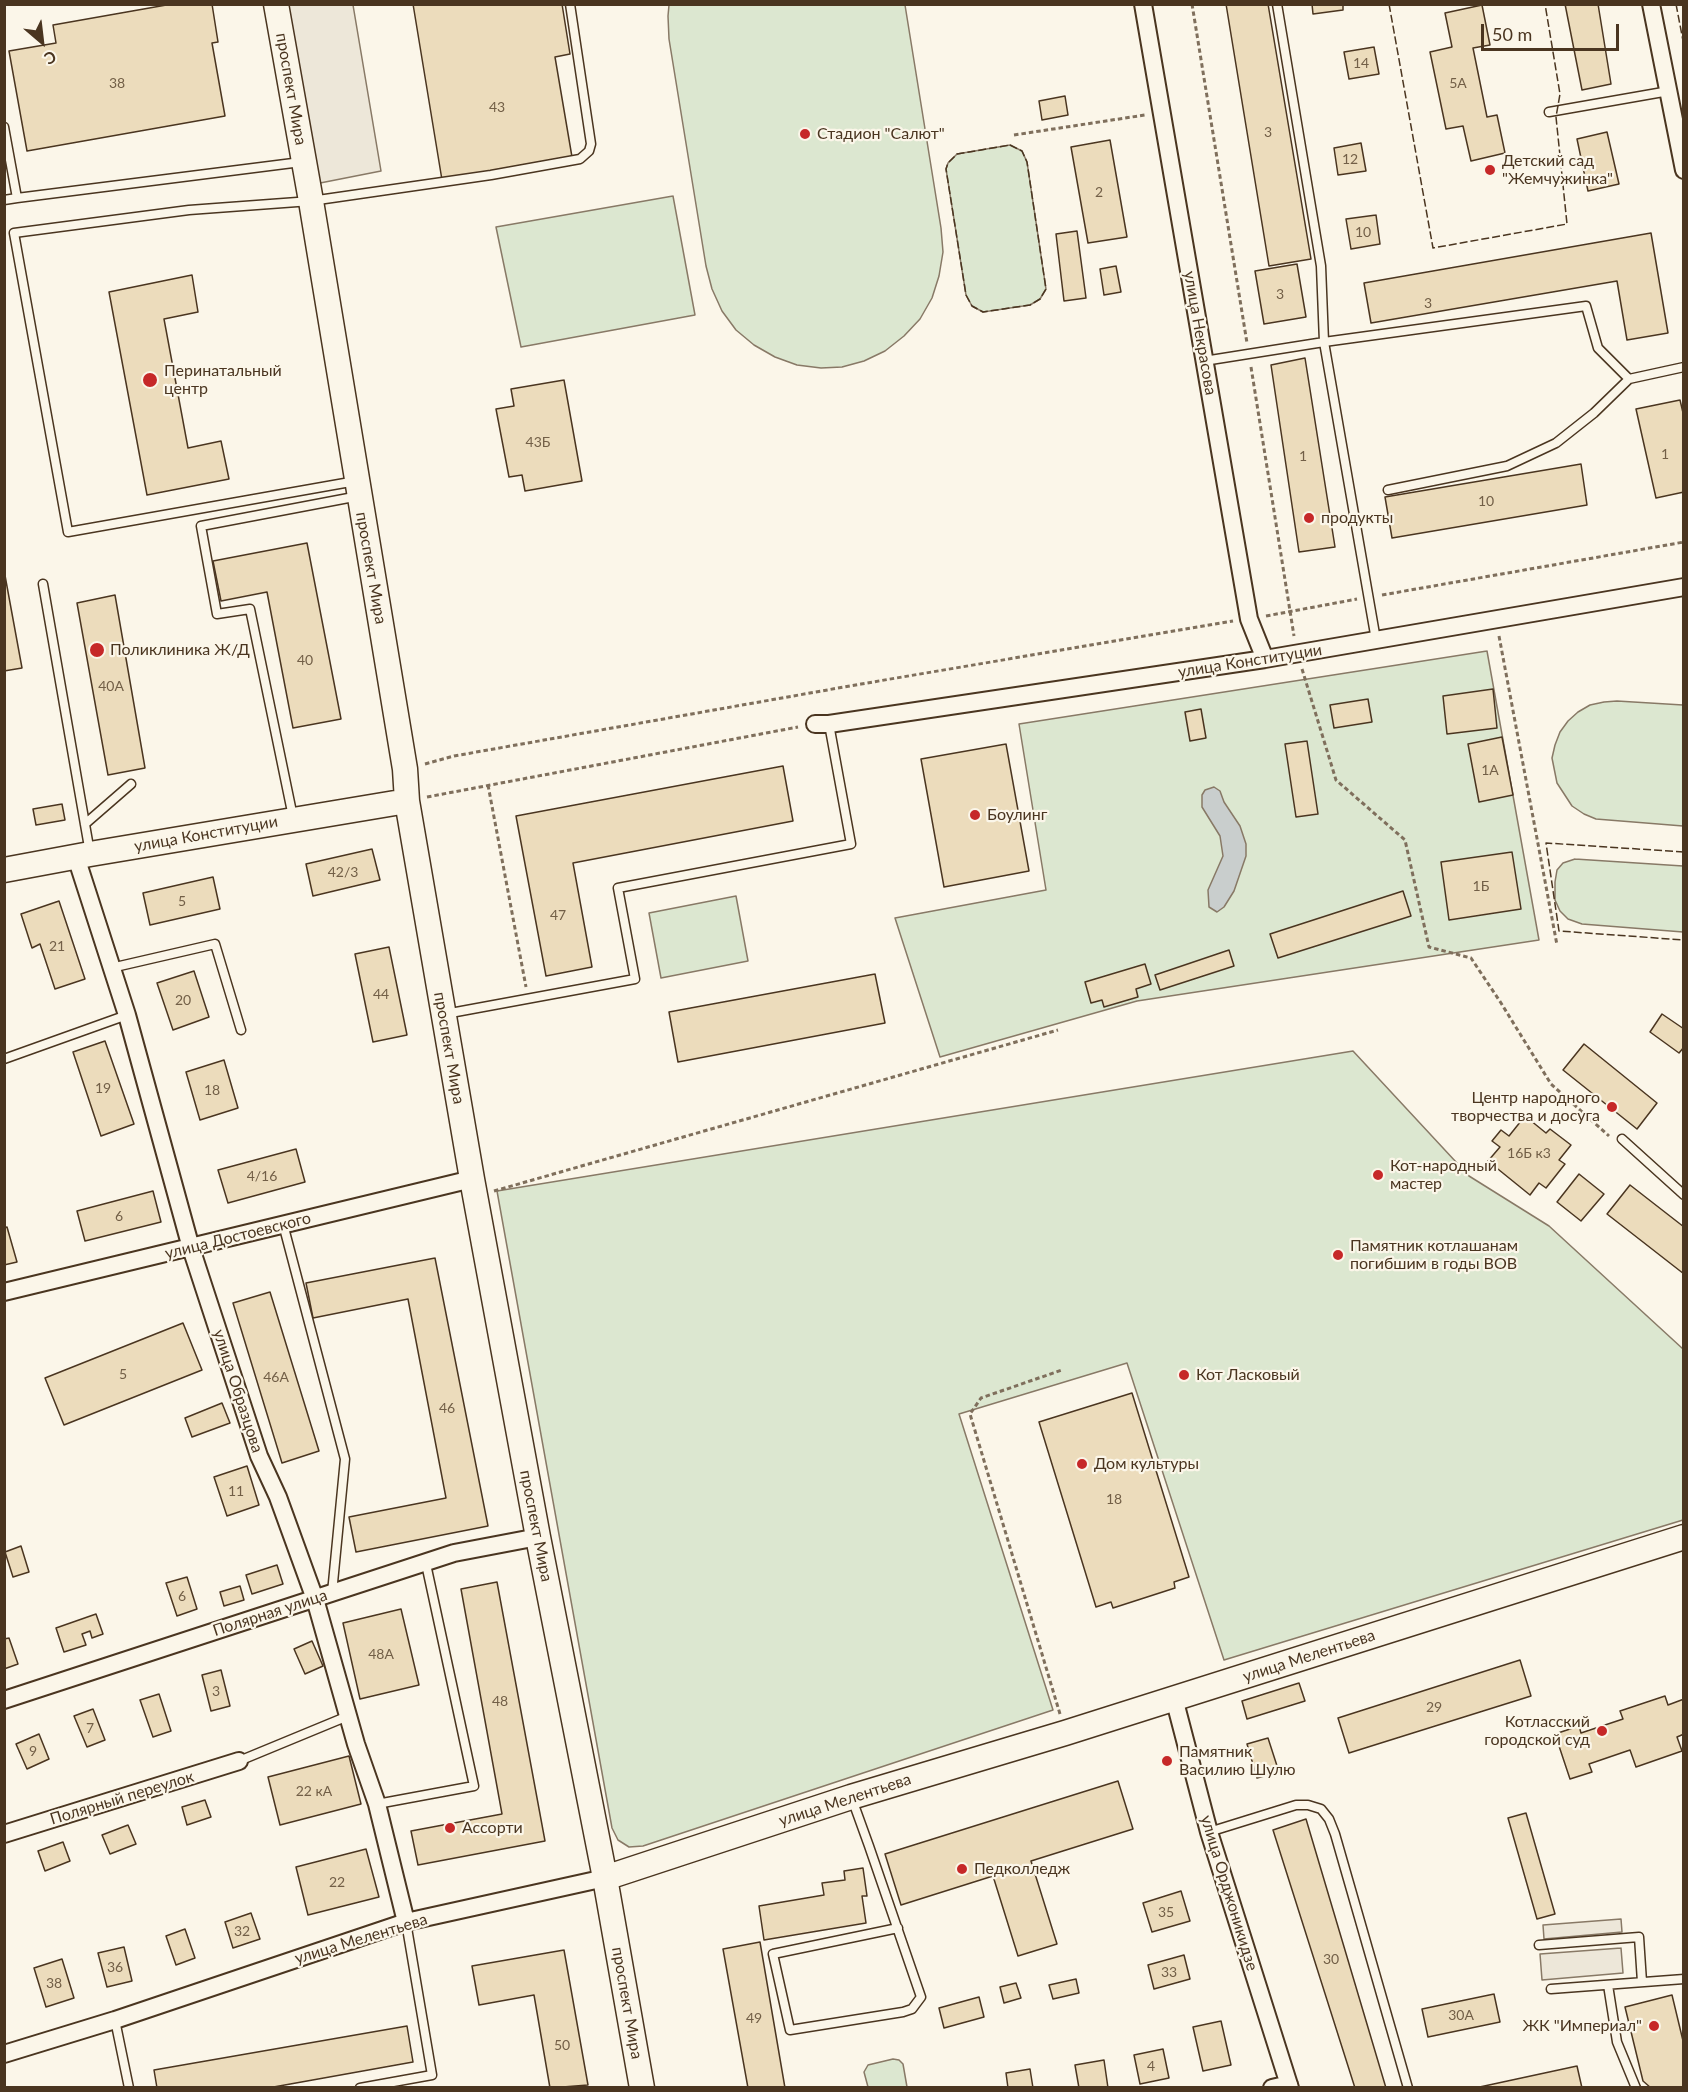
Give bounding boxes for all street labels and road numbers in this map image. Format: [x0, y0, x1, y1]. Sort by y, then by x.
street label: проспект Мира [272, 31, 310, 147]
street label: улица Некрасова [1180, 269, 1220, 397]
street label: проспект Мира [352, 510, 390, 626]
street label: улица Конституции [1177, 640, 1323, 682]
street label: улица Конституции [133, 812, 279, 856]
street label: проспект Мира [430, 990, 468, 1106]
street label: улица Достоевского [163, 1209, 313, 1263]
street label: улица Образцова [209, 1327, 267, 1455]
street label: проспект Мира [516, 1468, 556, 1584]
street label: Полярная улица [210, 1585, 330, 1641]
street label: улица Мелентьева [1241, 1626, 1377, 1686]
street label: Полярный переулок [48, 1767, 196, 1829]
street label: улица Мелентьева [777, 1770, 913, 1830]
street label: улица Орджоникидзе [1196, 1813, 1262, 1973]
street label: улица Мелентьева [292, 1910, 430, 1968]
street label: проспект Мира [608, 1945, 646, 2061]

